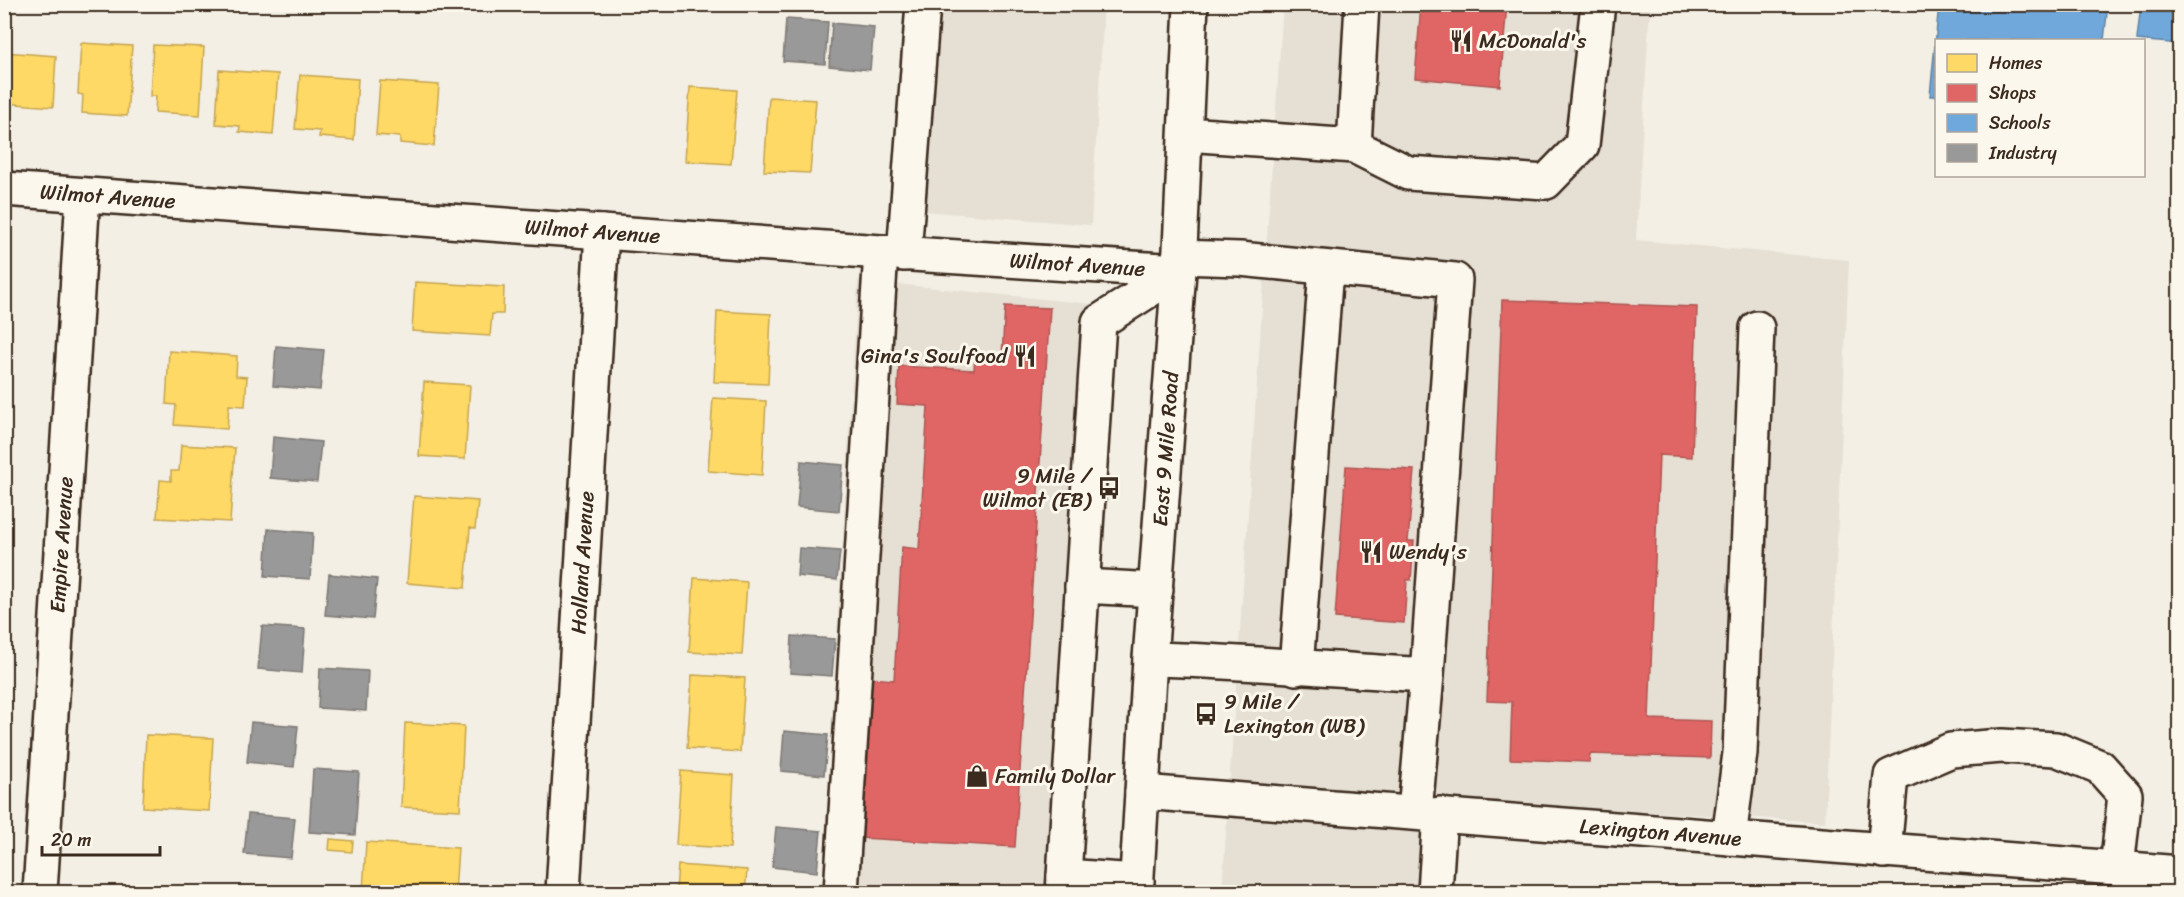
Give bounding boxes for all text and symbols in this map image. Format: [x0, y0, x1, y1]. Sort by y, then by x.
place label: McDonald's [1479, 22, 1587, 60]
restaurant icon: McDonald's [1448, 28, 1474, 54]
legend [1935, 39, 2145, 177]
text: Homes [1989, 47, 2043, 79]
text: Shops [1989, 77, 2036, 109]
text: Schools [1989, 107, 2051, 139]
text: Industry [1988, 137, 2058, 169]
street label: Wilmot Avenue [39, 173, 177, 220]
street label: Wilmot Avenue [523, 207, 662, 255]
street label: Wilmot Avenue [1008, 241, 1147, 288]
place label: Gina's Soulfood [861, 337, 1009, 375]
restaurant icon: Gina's Soulfood [1012, 343, 1038, 369]
street label: East 9 Mile Road [1141, 368, 1191, 528]
place label: 9 Mile / Wilmot (EB) [983, 457, 1094, 519]
street label: Empire Avenue [38, 475, 85, 614]
bus stop icon: 9 Mile / Wilmot (EB) [1096, 475, 1122, 501]
street label: Holland Avenue [559, 490, 606, 635]
place label: Wendy's [1389, 533, 1467, 571]
restaurant icon: Wendy's [1358, 539, 1384, 565]
place label: 9 Mile / Lexington (WB) [1224, 683, 1365, 745]
bus stop icon: 9 Mile / Lexington (WB) [1193, 701, 1219, 727]
place label: Family Dollar [995, 757, 1117, 795]
shop icon: Family Dollar [964, 763, 990, 789]
street label: Lexington Avenue [1578, 807, 1743, 858]
scale bar [42, 819, 160, 857]
text: 20 m [51, 824, 91, 856]

